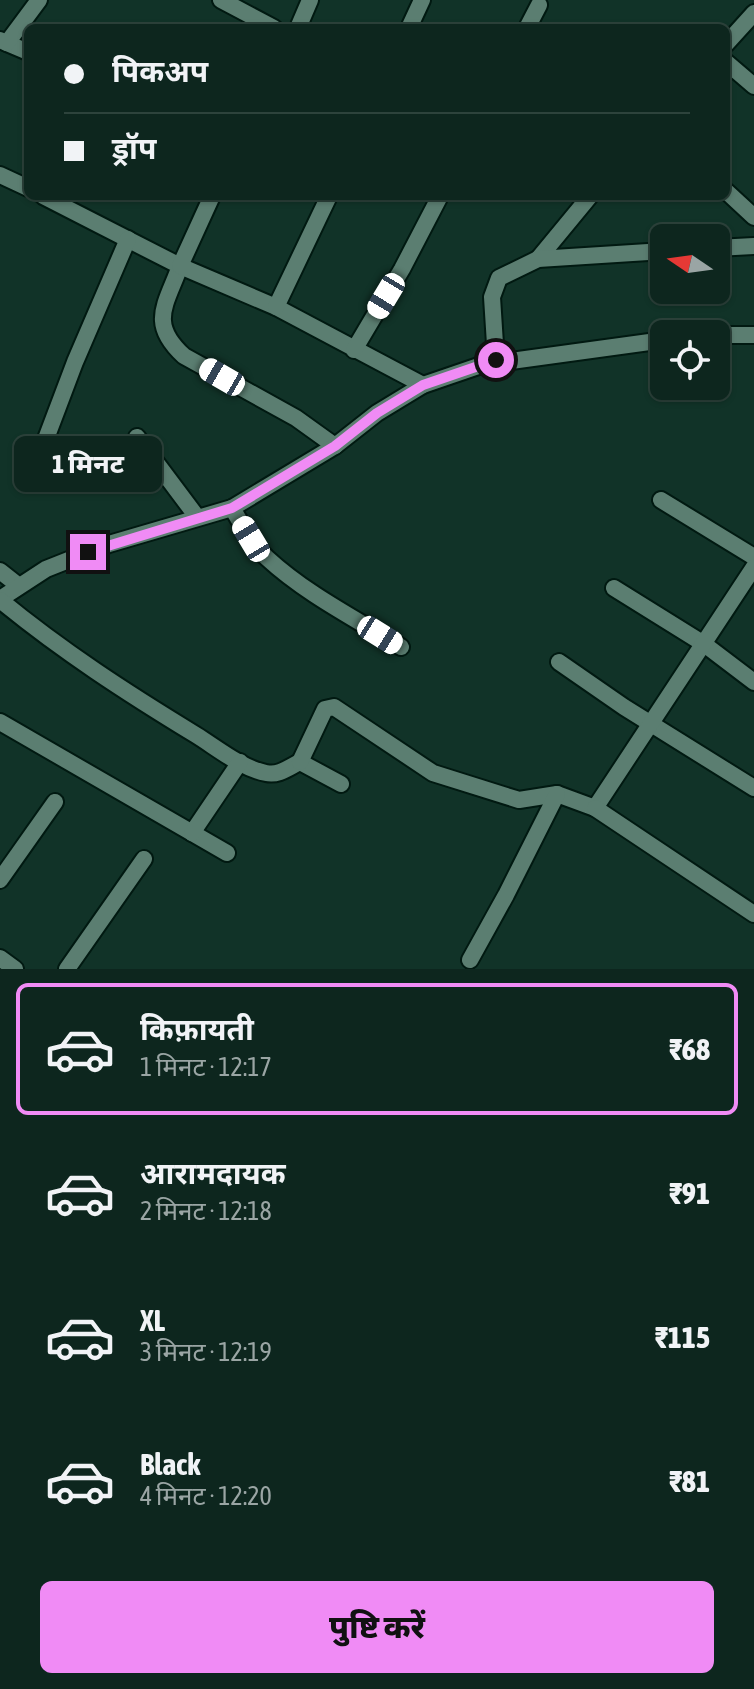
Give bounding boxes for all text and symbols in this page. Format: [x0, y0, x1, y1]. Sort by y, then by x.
text: पिकअप [112, 54, 208, 88]
text: ड्रॉप [112, 131, 156, 165]
north arrow [650, 224, 730, 304]
map controls [650, 224, 730, 400]
car [363, 269, 409, 323]
button: locate [650, 320, 730, 400]
route start [478, 342, 514, 378]
car [195, 355, 249, 399]
callout: 1 मिनट [14, 436, 162, 492]
text: 1 मिनट [52, 449, 124, 479]
car [228, 512, 274, 566]
route end [70, 534, 106, 570]
car [353, 612, 407, 658]
text: किफ़ायती [140, 1012, 254, 1046]
icon: car [44, 1013, 116, 1085]
text: ₹68 [669, 1032, 710, 1066]
text: 1 मिनट · 12:17 [140, 1052, 272, 1082]
text: आरामदायक [140, 1156, 286, 1190]
icon: car [44, 1157, 116, 1229]
text: ₹91 [669, 1176, 710, 1210]
text: 2 मिनट · 12:18 [140, 1196, 272, 1226]
icon: car [44, 1301, 116, 1373]
text: XL [140, 1303, 165, 1337]
text: ₹115 [655, 1320, 710, 1354]
text: 3 मिनट · 12:19 [140, 1337, 272, 1367]
icon: car [44, 1445, 116, 1517]
text: Black [140, 1447, 200, 1481]
text: ₹81 [669, 1464, 710, 1498]
text: 4 मिनट · 12:20 [140, 1481, 272, 1511]
button: पुष्टि करें [40, 1581, 714, 1673]

